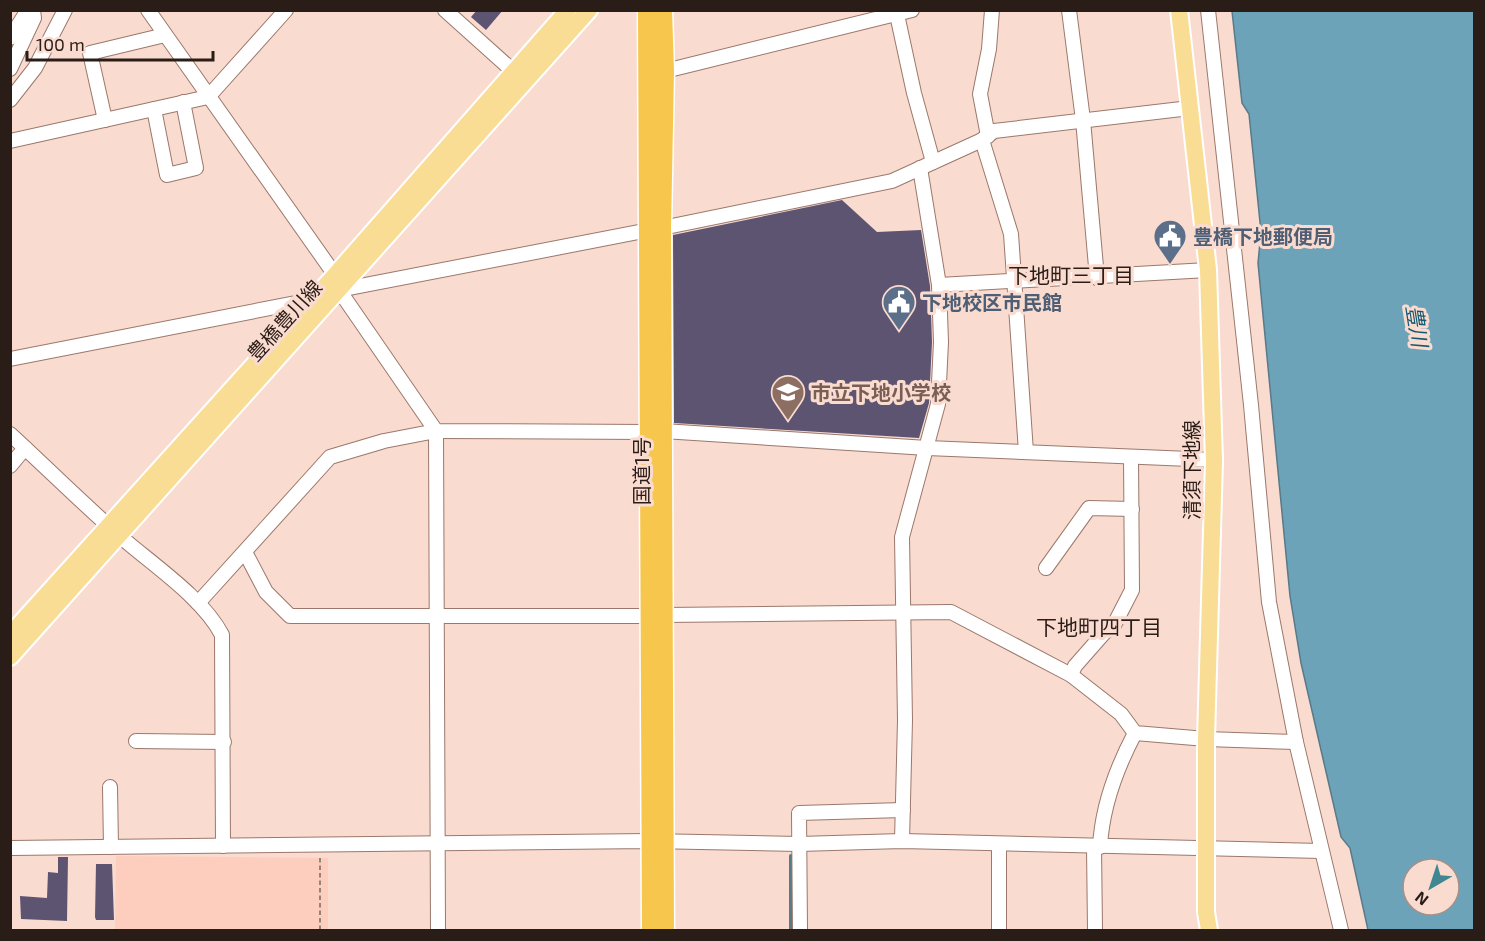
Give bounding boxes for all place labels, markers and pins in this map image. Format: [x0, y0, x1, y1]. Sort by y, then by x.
public building icon: 豊橋下地郵便局 [1152, 218, 1188, 265]
place label: 豊橋下地郵便局 [1193, 224, 1333, 248]
public building icon: 下地校区市民館 [881, 284, 917, 331]
place label: 下地校区市民館 [922, 290, 1062, 314]
school or university icon: 市立下地小学校 [770, 374, 806, 421]
place label: 市立下地小学校 [811, 380, 951, 404]

